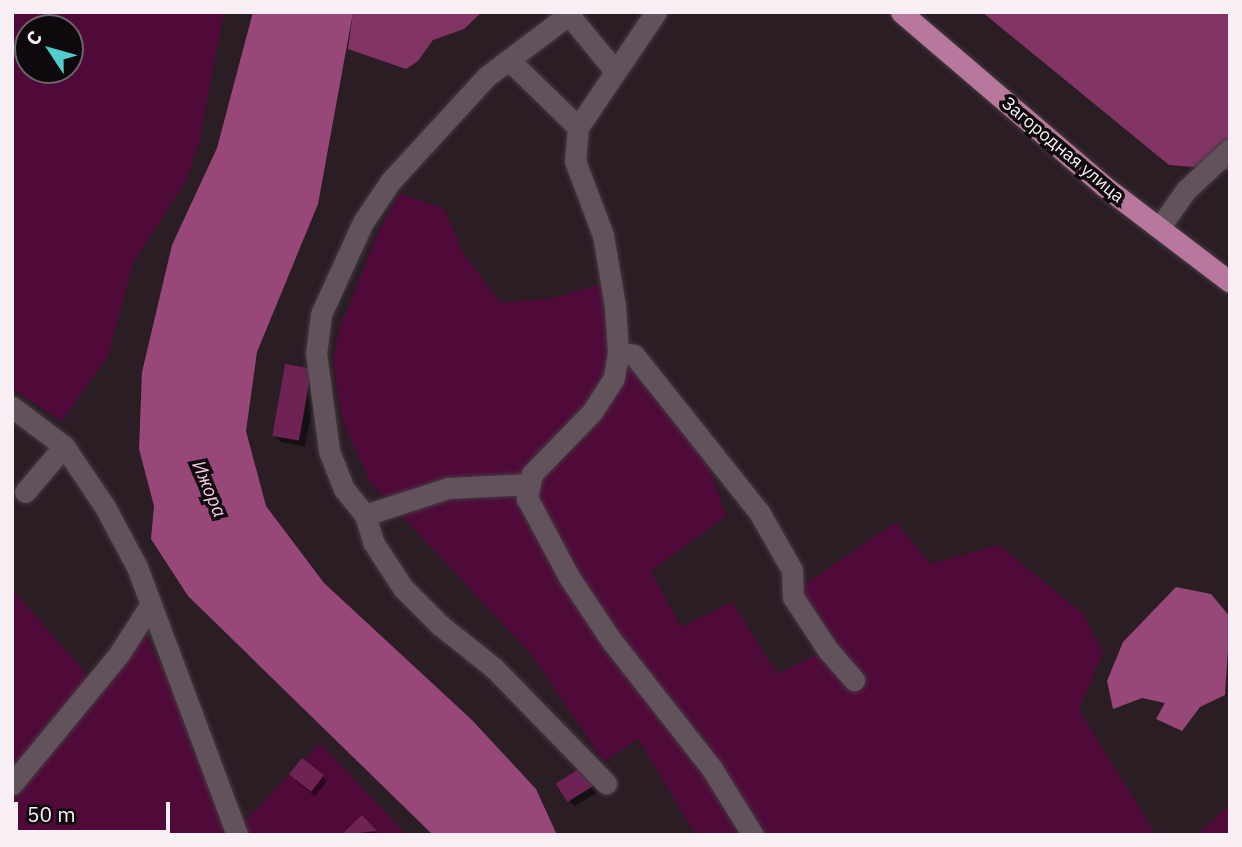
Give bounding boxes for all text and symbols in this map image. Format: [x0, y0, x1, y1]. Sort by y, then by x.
north arrow [14, 14, 84, 84]
text: С [20, 26, 47, 50]
street label: Загородная улица [997, 93, 1129, 207]
water label: Ижора [187, 457, 231, 521]
scale bar [18, 788, 173, 832]
text: 50 m [27, 800, 76, 828]

